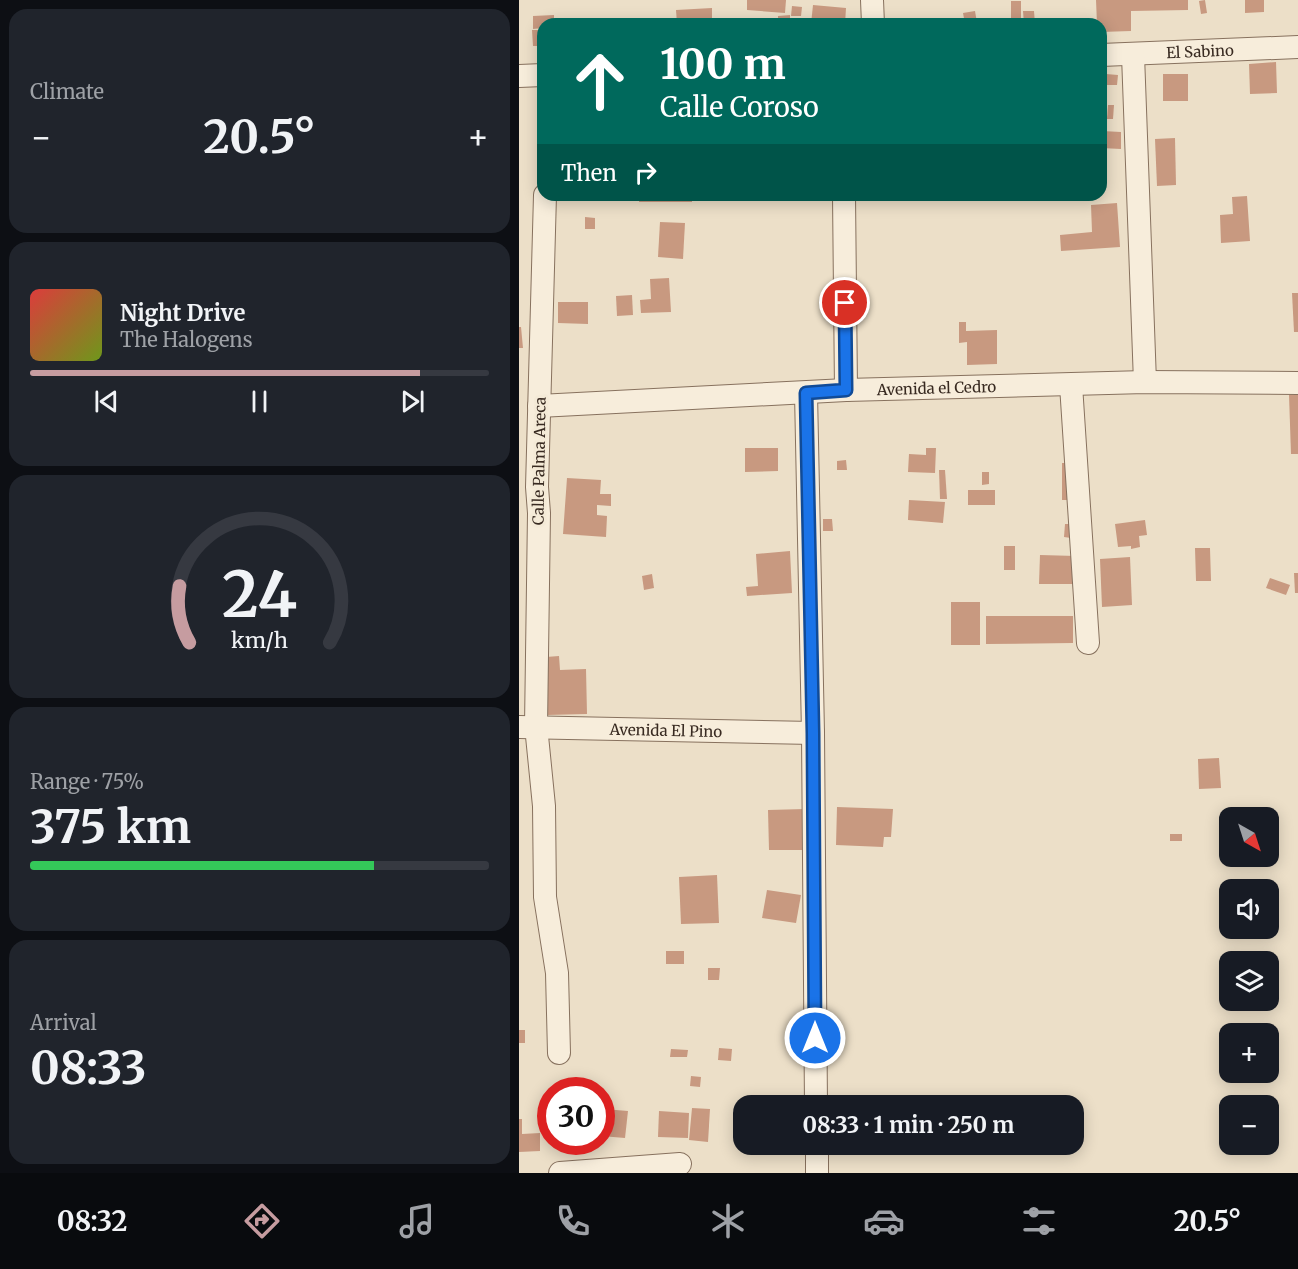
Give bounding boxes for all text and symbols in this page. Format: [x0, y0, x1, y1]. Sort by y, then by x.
text: 100 m [660, 38, 786, 90]
street label: El Sabino [1166, 40, 1234, 62]
icon: ahead [561, 42, 639, 120]
text: Climate [30, 79, 104, 104]
text: Calle Coroso [660, 90, 819, 124]
text: 20.5° [203, 109, 316, 165]
text: − [30, 117, 52, 158]
text: + [467, 117, 489, 158]
icon: right [629, 156, 662, 189]
text: Then [561, 159, 617, 187]
pin [819, 277, 870, 328]
icon: arrive [828, 286, 861, 319]
text: Night Drive [120, 299, 245, 327]
text: The Halogens [120, 327, 252, 352]
street label: Avenida el Cedro [876, 376, 997, 399]
icon: previous [90, 385, 123, 418]
icon: pause [243, 385, 276, 418]
icon: next [396, 385, 429, 418]
street label: Calle Palma Areca [528, 397, 550, 525]
text: 24 [222, 557, 297, 635]
text: km/h [231, 628, 288, 655]
street label: Avenida El Pino [609, 719, 723, 741]
text: Range · 75% [30, 769, 144, 794]
text: 375 km [30, 799, 191, 855]
north arrow [1219, 807, 1279, 867]
map controls [1219, 807, 1279, 1155]
button: sound [1219, 879, 1279, 939]
button: layers [1219, 951, 1279, 1011]
position arrow [783, 1006, 847, 1070]
text: Arrival [30, 1010, 97, 1035]
button: + [1219, 1023, 1279, 1083]
text: 08:33 [30, 1040, 146, 1096]
speed limit sign: 30 [537, 1077, 615, 1155]
button: − [1219, 1095, 1279, 1155]
text: 08:33 · 1 min · 250 m [803, 1111, 1014, 1139]
icon: directions [241, 1200, 283, 1242]
icon: music [396, 1200, 438, 1242]
icon: phone [552, 1200, 594, 1242]
icon: climate [707, 1200, 749, 1242]
icon: car [863, 1200, 905, 1242]
icon: filters [1018, 1200, 1060, 1242]
text: 08:32 [57, 1204, 127, 1238]
text: 20.5° [1174, 1204, 1241, 1238]

